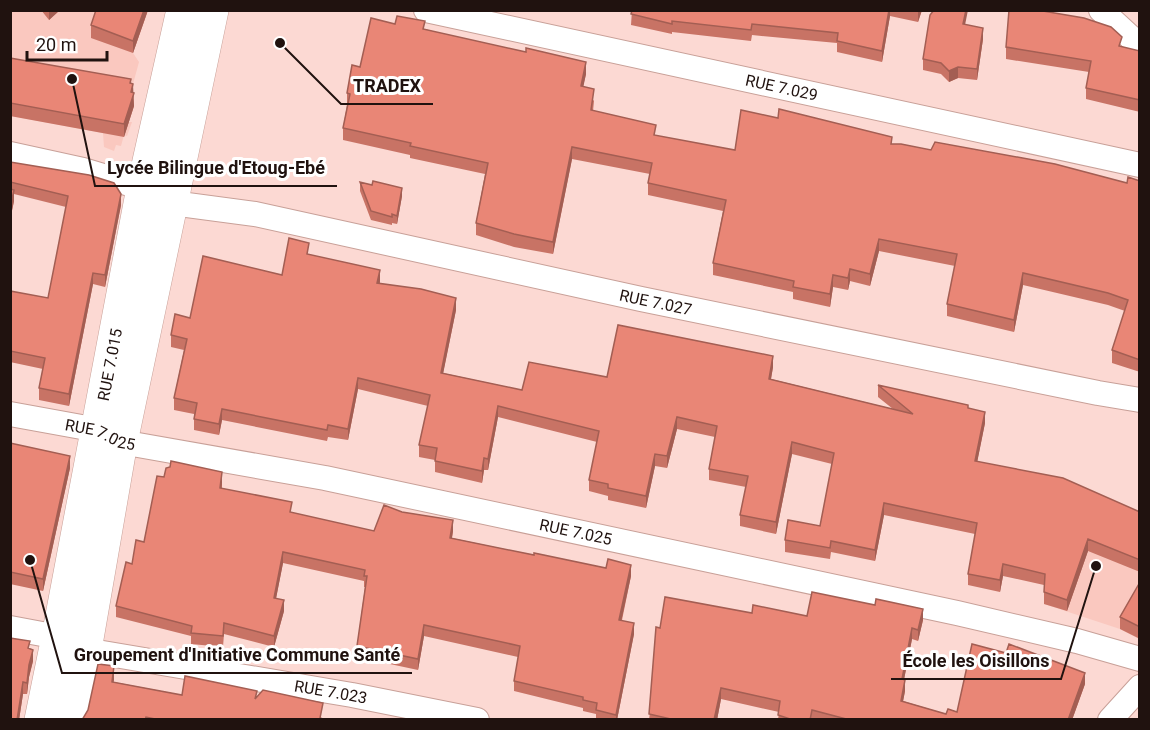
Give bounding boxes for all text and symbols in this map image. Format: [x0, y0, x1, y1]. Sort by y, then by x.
scale bar [27, 24, 106, 62]
text: 20 m [36, 34, 76, 55]
callout: TRADEX [341, 68, 433, 104]
street label: RUE 7.029 [744, 71, 820, 105]
text: TRADEX [353, 75, 422, 96]
callout: Lycée Bilingue d'Etoug-Ebé [95, 150, 337, 186]
text: Lycée Bilingue d'Etoug-Ebé [107, 157, 325, 178]
street label: RUE 7.027 [618, 286, 694, 319]
street label: RUE 7.015 [94, 327, 126, 403]
street label: RUE 7.025 [64, 415, 137, 454]
street label: RUE 7.025 [538, 515, 614, 549]
callout: Groupement d'Initiative Commune Santé [62, 637, 412, 673]
callout: École les Oisillons [891, 643, 1061, 679]
text: Groupement d'Initiative Commune Santé [74, 644, 400, 665]
text: École les Oisillons [903, 650, 1049, 671]
street label: RUE 7.023 [293, 676, 369, 708]

